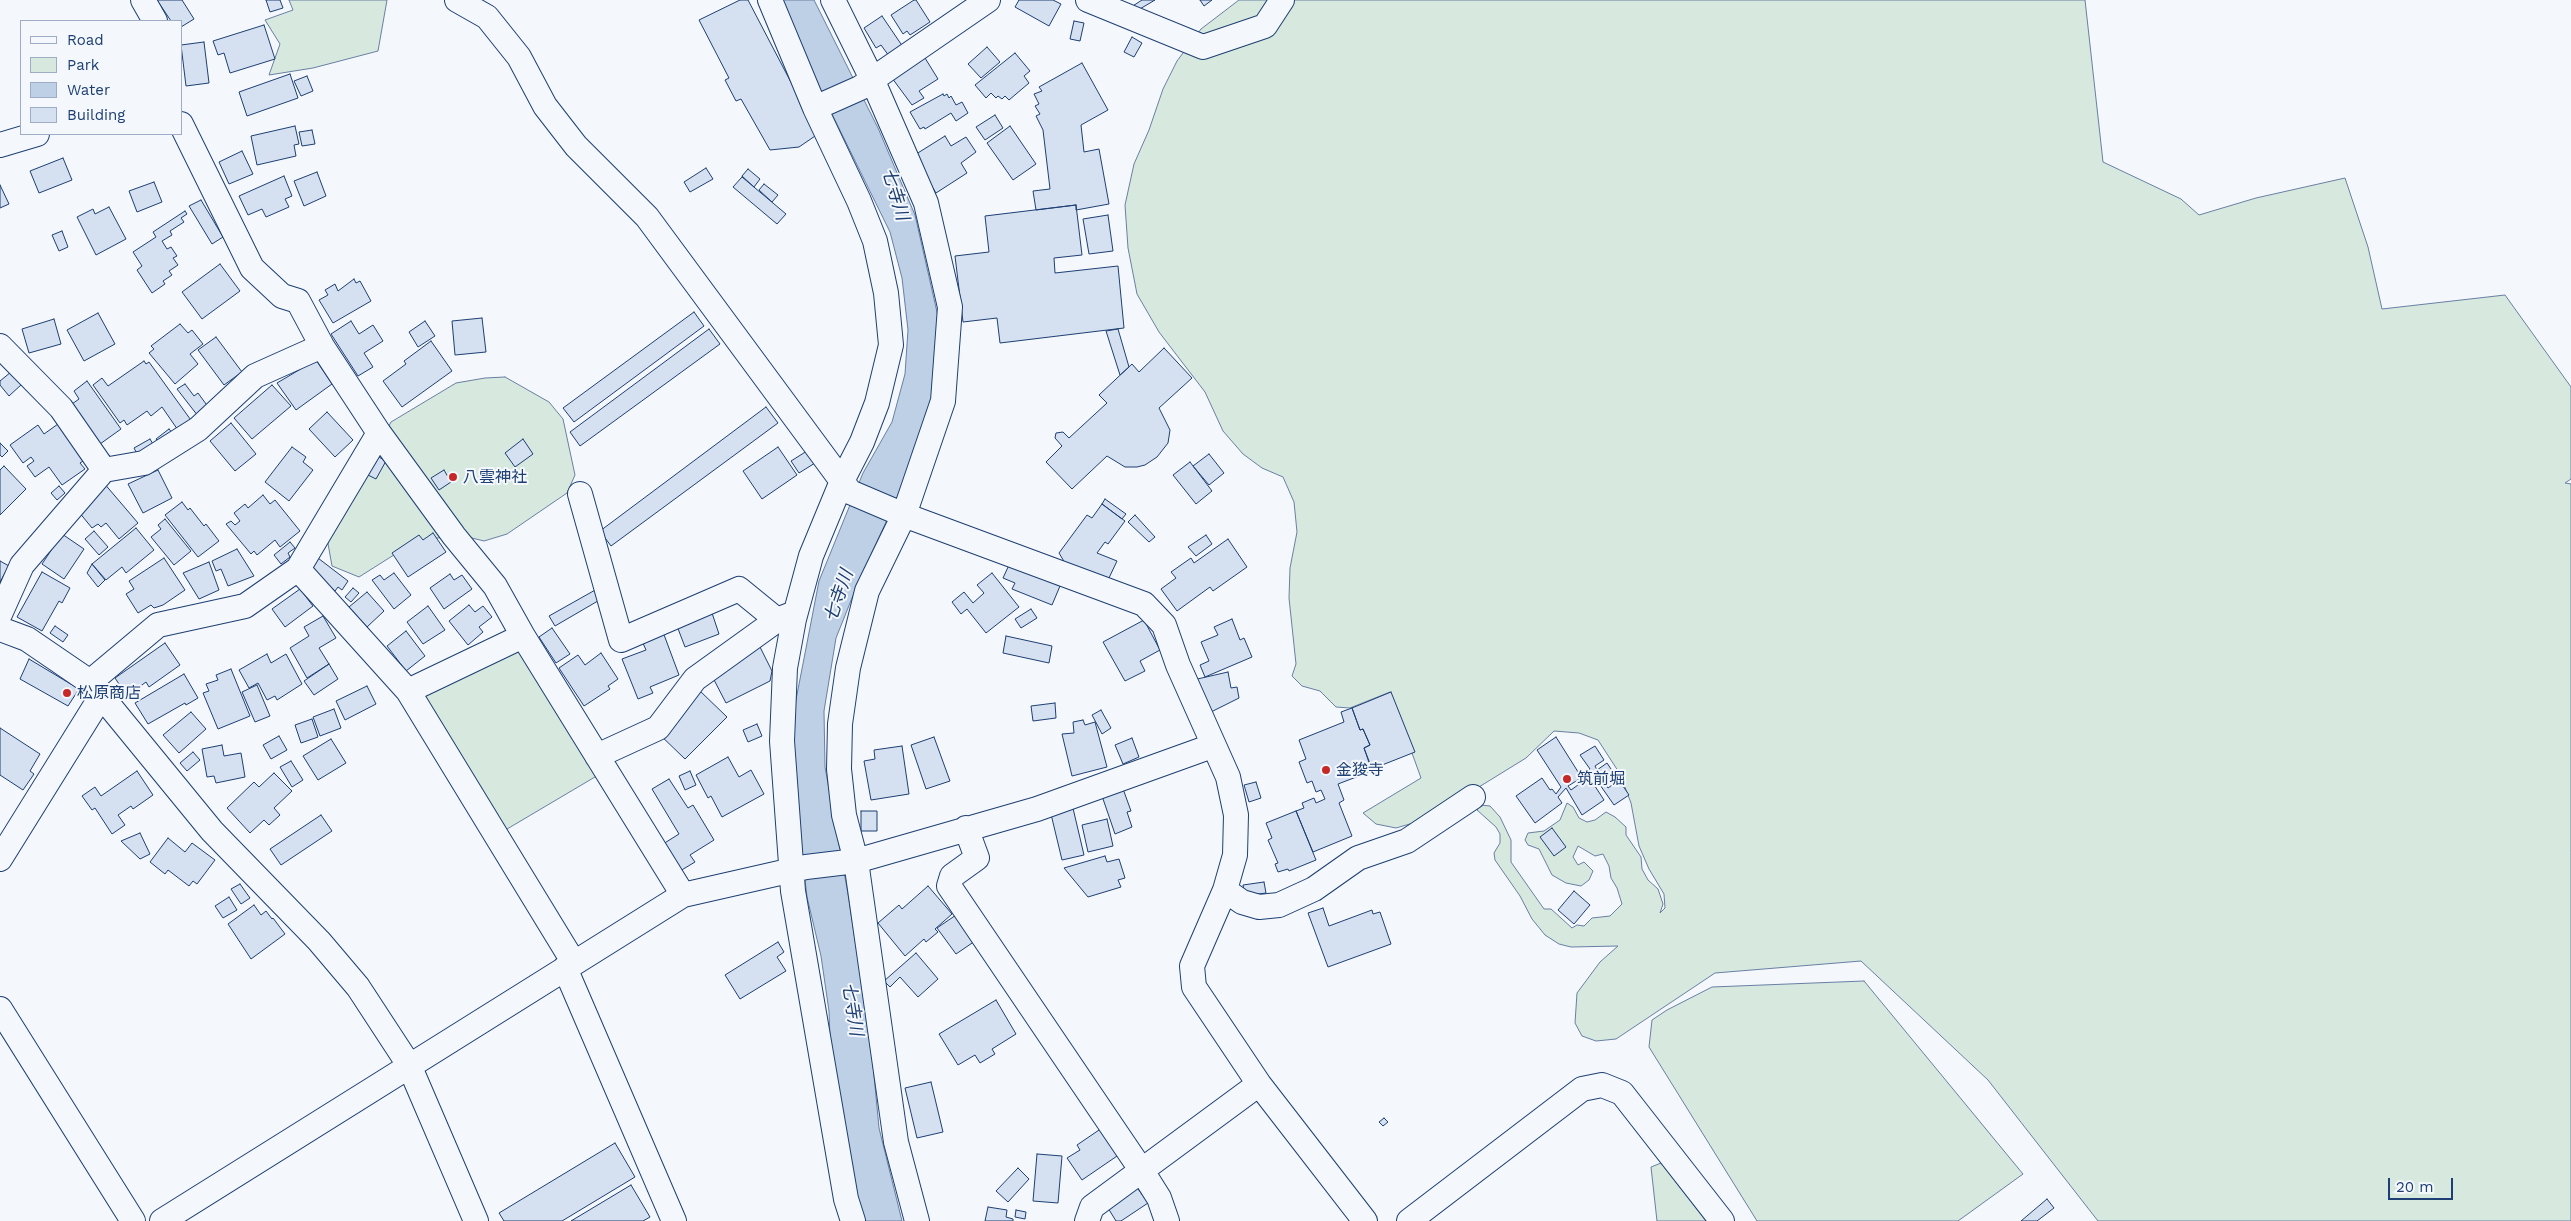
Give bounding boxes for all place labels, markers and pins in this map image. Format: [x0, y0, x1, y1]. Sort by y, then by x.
place label: 八雲神社 [463, 467, 527, 487]
marker: 八雲神社 [447, 471, 459, 483]
place label: 松原商店 [77, 683, 141, 703]
marker: 松原商店 [61, 687, 73, 699]
place label: 金狻寺 [1336, 760, 1384, 780]
marker: 金狻寺 [1320, 764, 1332, 776]
place label: 筑前堀 [1577, 769, 1625, 789]
marker: 筑前堀 [1561, 773, 1573, 785]

